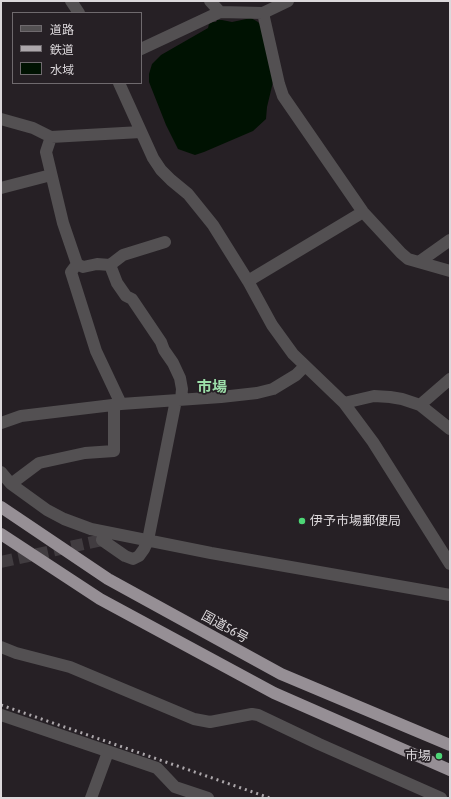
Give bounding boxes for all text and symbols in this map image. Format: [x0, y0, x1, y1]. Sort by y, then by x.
legend [12, 12, 142, 84]
text: 道路 [50, 23, 74, 37]
text: 鉄道 [50, 43, 74, 57]
text: 水域 [50, 63, 74, 77]
district label: 市場 [197, 378, 227, 396]
place label: 伊予市場郵便局 [310, 513, 401, 529]
marker: 伊予市場郵便局 [297, 516, 307, 526]
street label: 国道56号 [199, 608, 251, 646]
place label: 市場 [405, 748, 431, 764]
marker: 市場 [434, 751, 444, 761]

